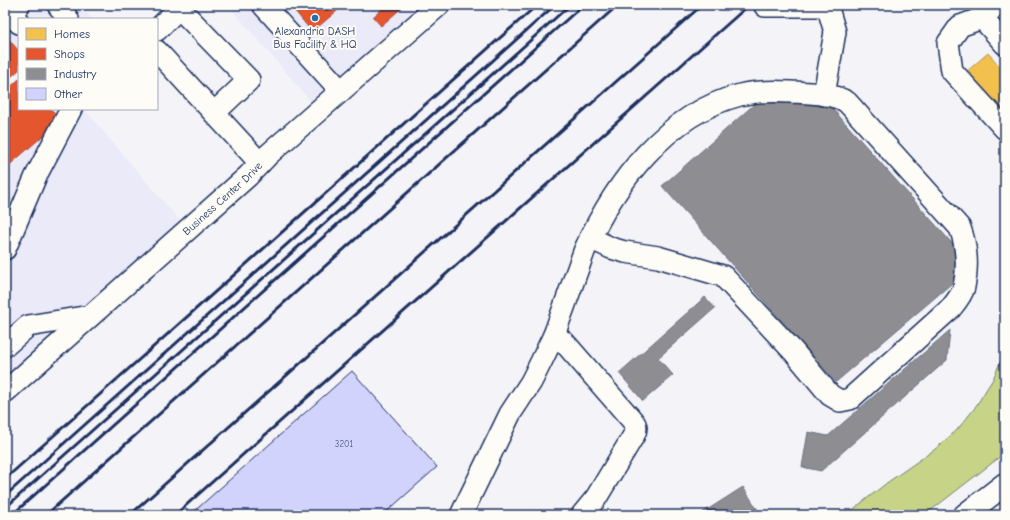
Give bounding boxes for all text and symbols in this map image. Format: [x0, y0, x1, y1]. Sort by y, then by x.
marker: Alexandria DASH Bus Facility & HQ [310, 13, 320, 23]
legend [18, 18, 158, 110]
place label: Alexandria DASH Bus Facility & HQ [273, 25, 357, 51]
text: Homes [54, 27, 90, 41]
text: Shops [54, 47, 85, 61]
text: Industry [54, 67, 97, 81]
text: Other [54, 87, 83, 101]
street label: Business Center Drive [180, 159, 265, 238]
house number: 3201 [335, 439, 354, 449]

